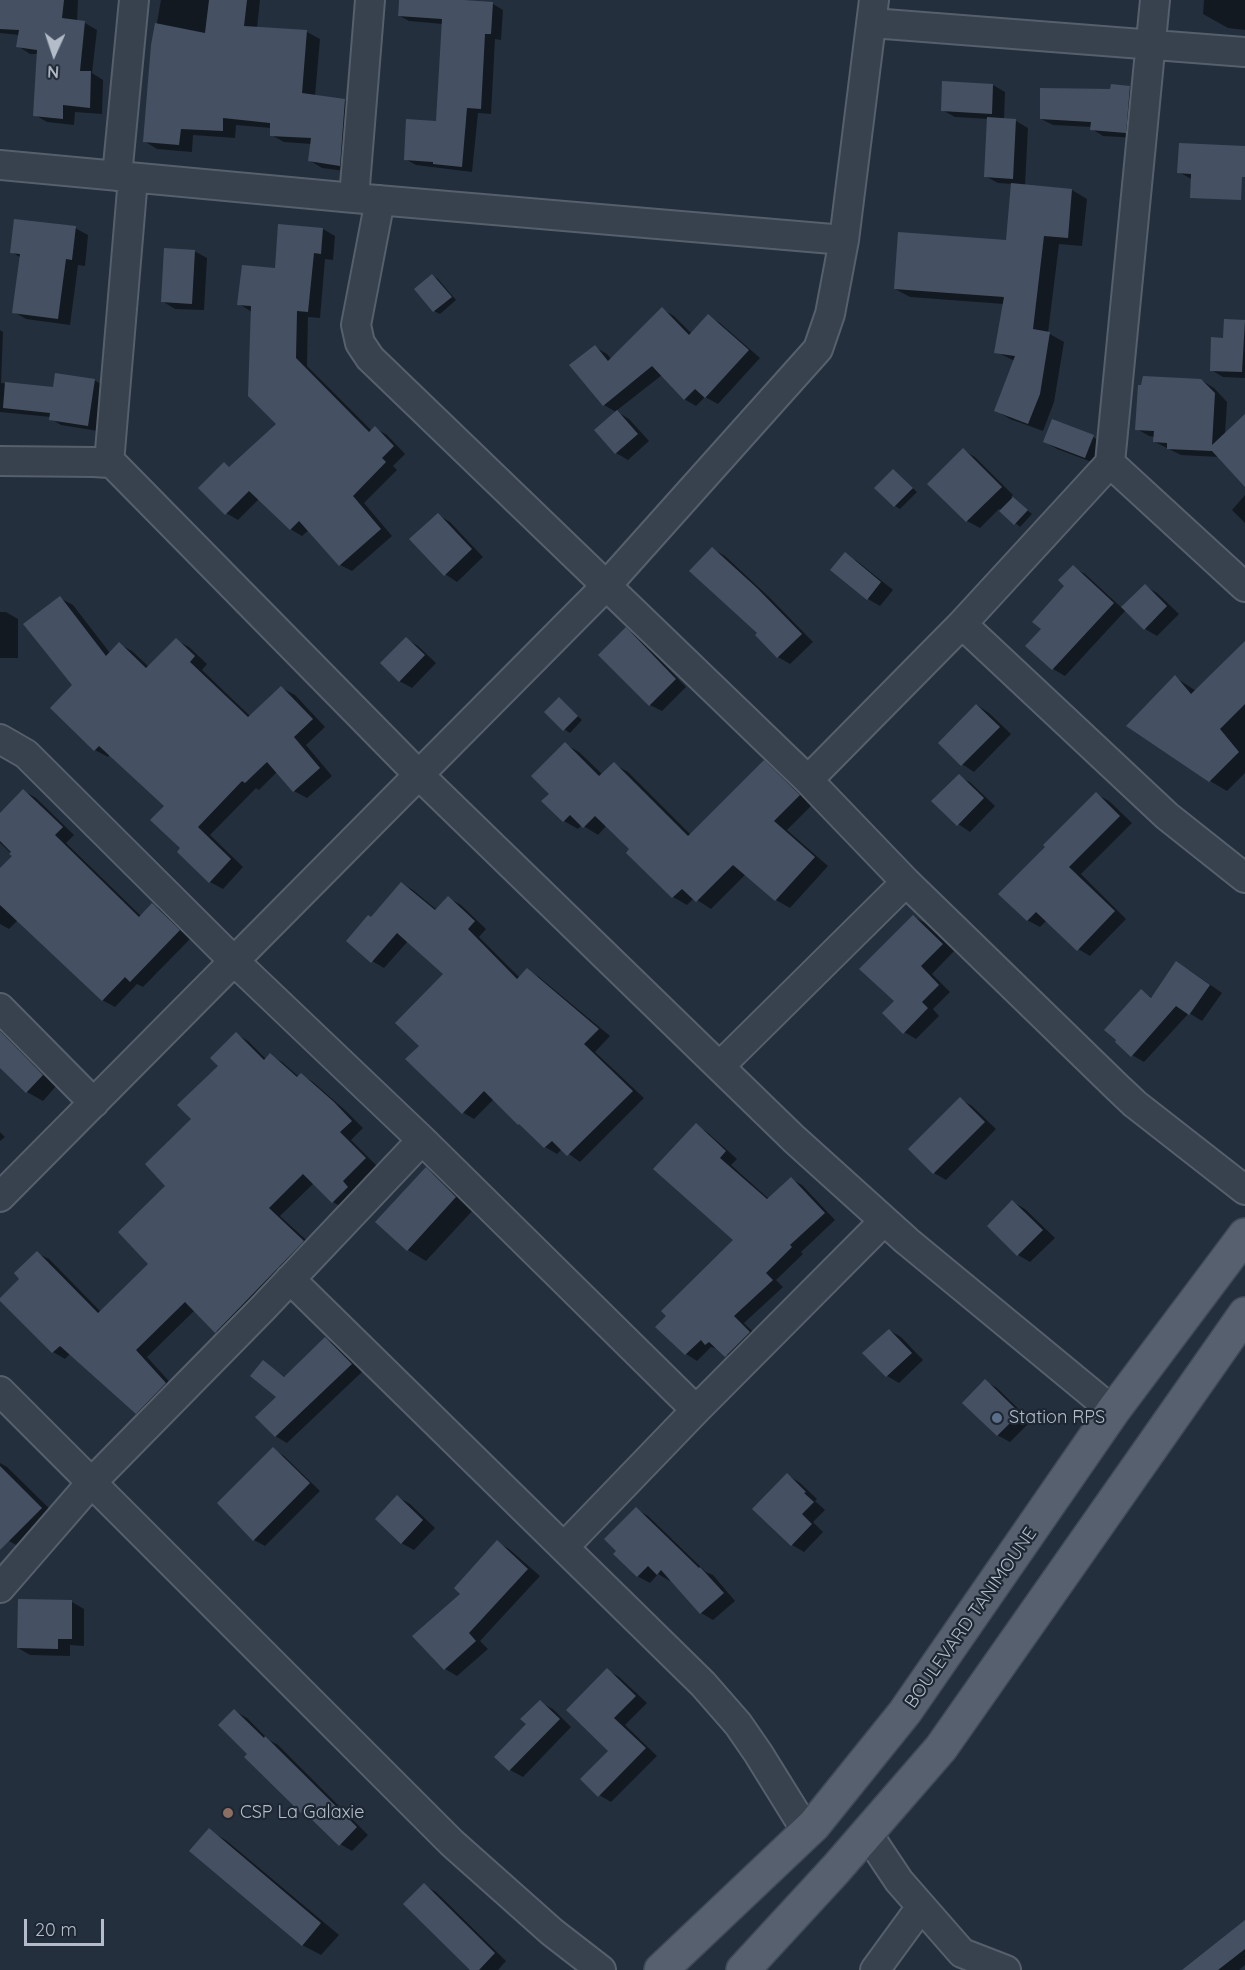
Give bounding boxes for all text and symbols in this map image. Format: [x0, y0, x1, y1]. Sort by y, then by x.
north arrow [24, 24, 84, 84]
text: N [47, 62, 59, 82]
place label: Station RPS [1009, 1407, 1105, 1429]
marker: Station RPS [990, 1411, 1004, 1425]
street label: BOULEVARD TANIMOUNE [900, 1524, 1042, 1712]
place label: CSP La Galaxie [240, 1802, 364, 1824]
marker: CSP La Galaxie [221, 1806, 235, 1820]
scale bar [27, 1907, 106, 1945]
text: 20 m [35, 1918, 77, 1941]

